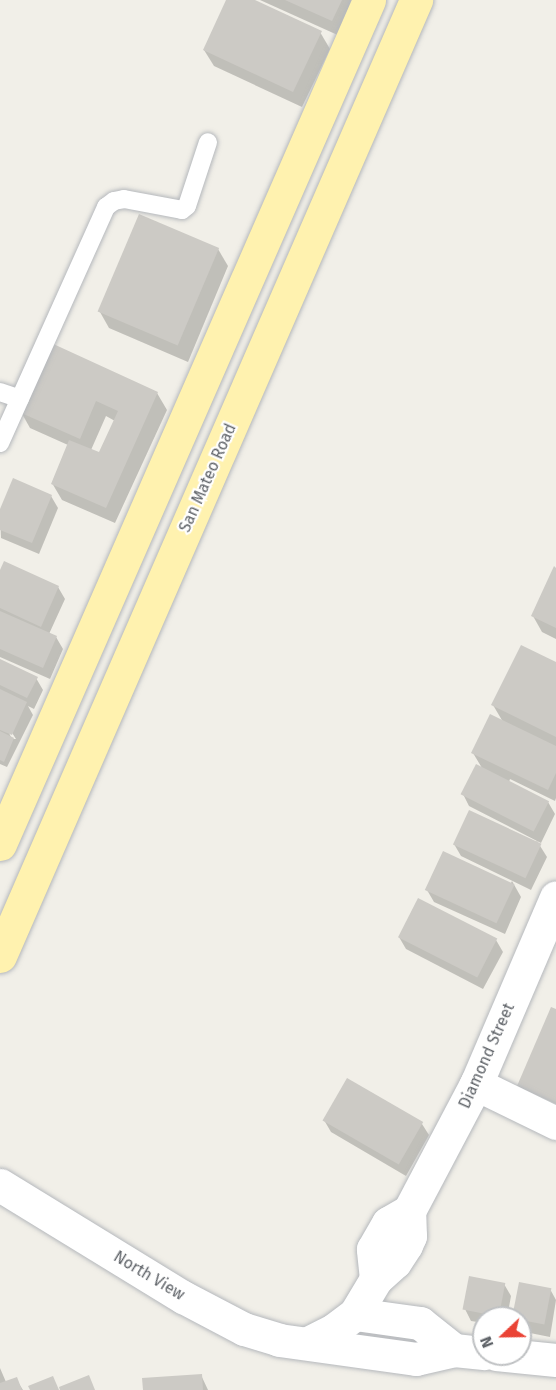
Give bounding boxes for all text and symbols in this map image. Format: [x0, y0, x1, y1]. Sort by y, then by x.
street label: San Mateo Road [175, 421, 241, 535]
street label: Diamond Street [455, 1000, 519, 1112]
street label: North View [110, 1247, 188, 1305]
north arrow [472, 1306, 532, 1366]
text: N [476, 1334, 497, 1351]

